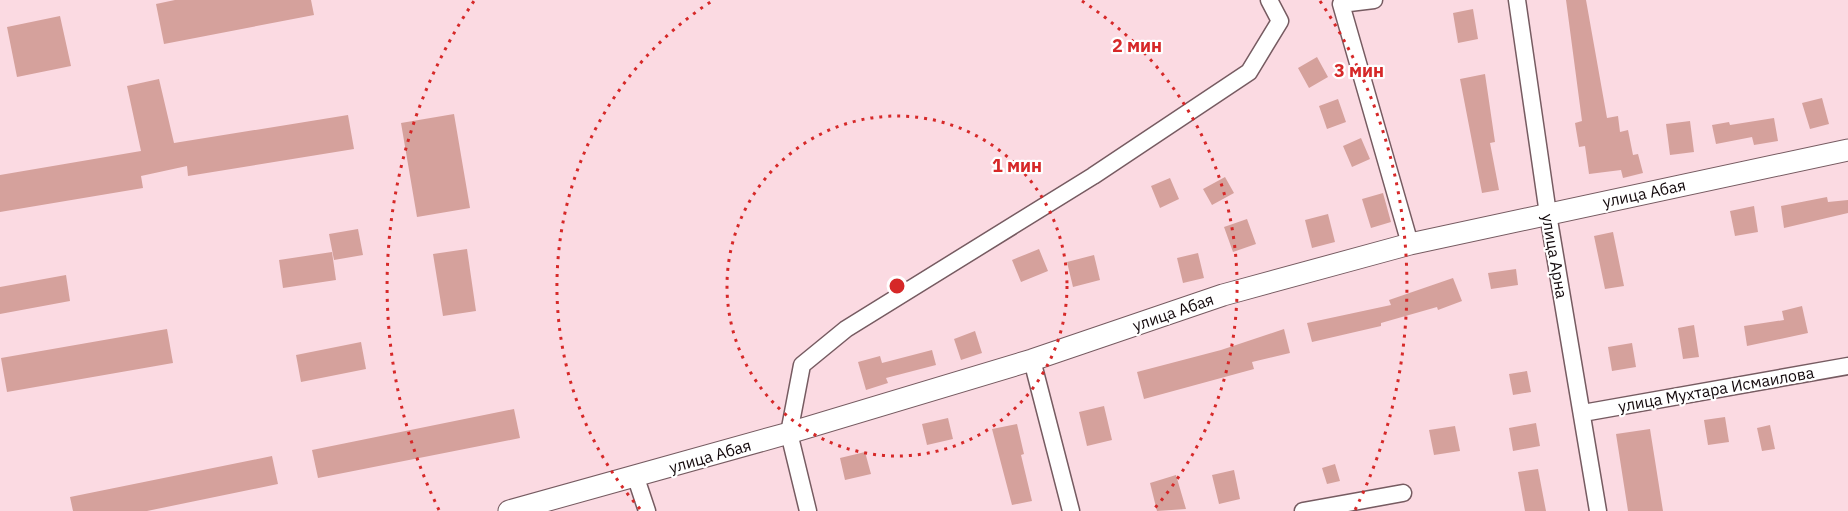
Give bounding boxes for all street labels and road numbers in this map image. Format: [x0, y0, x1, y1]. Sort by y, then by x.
street label: улица Абая [1601, 174, 1687, 212]
street label: улица Арна [1538, 212, 1572, 300]
street label: улица Абая [1130, 289, 1216, 335]
street label: улица Мухтара Исмаилова [1617, 362, 1816, 416]
street label: улица Абая [667, 435, 753, 477]

